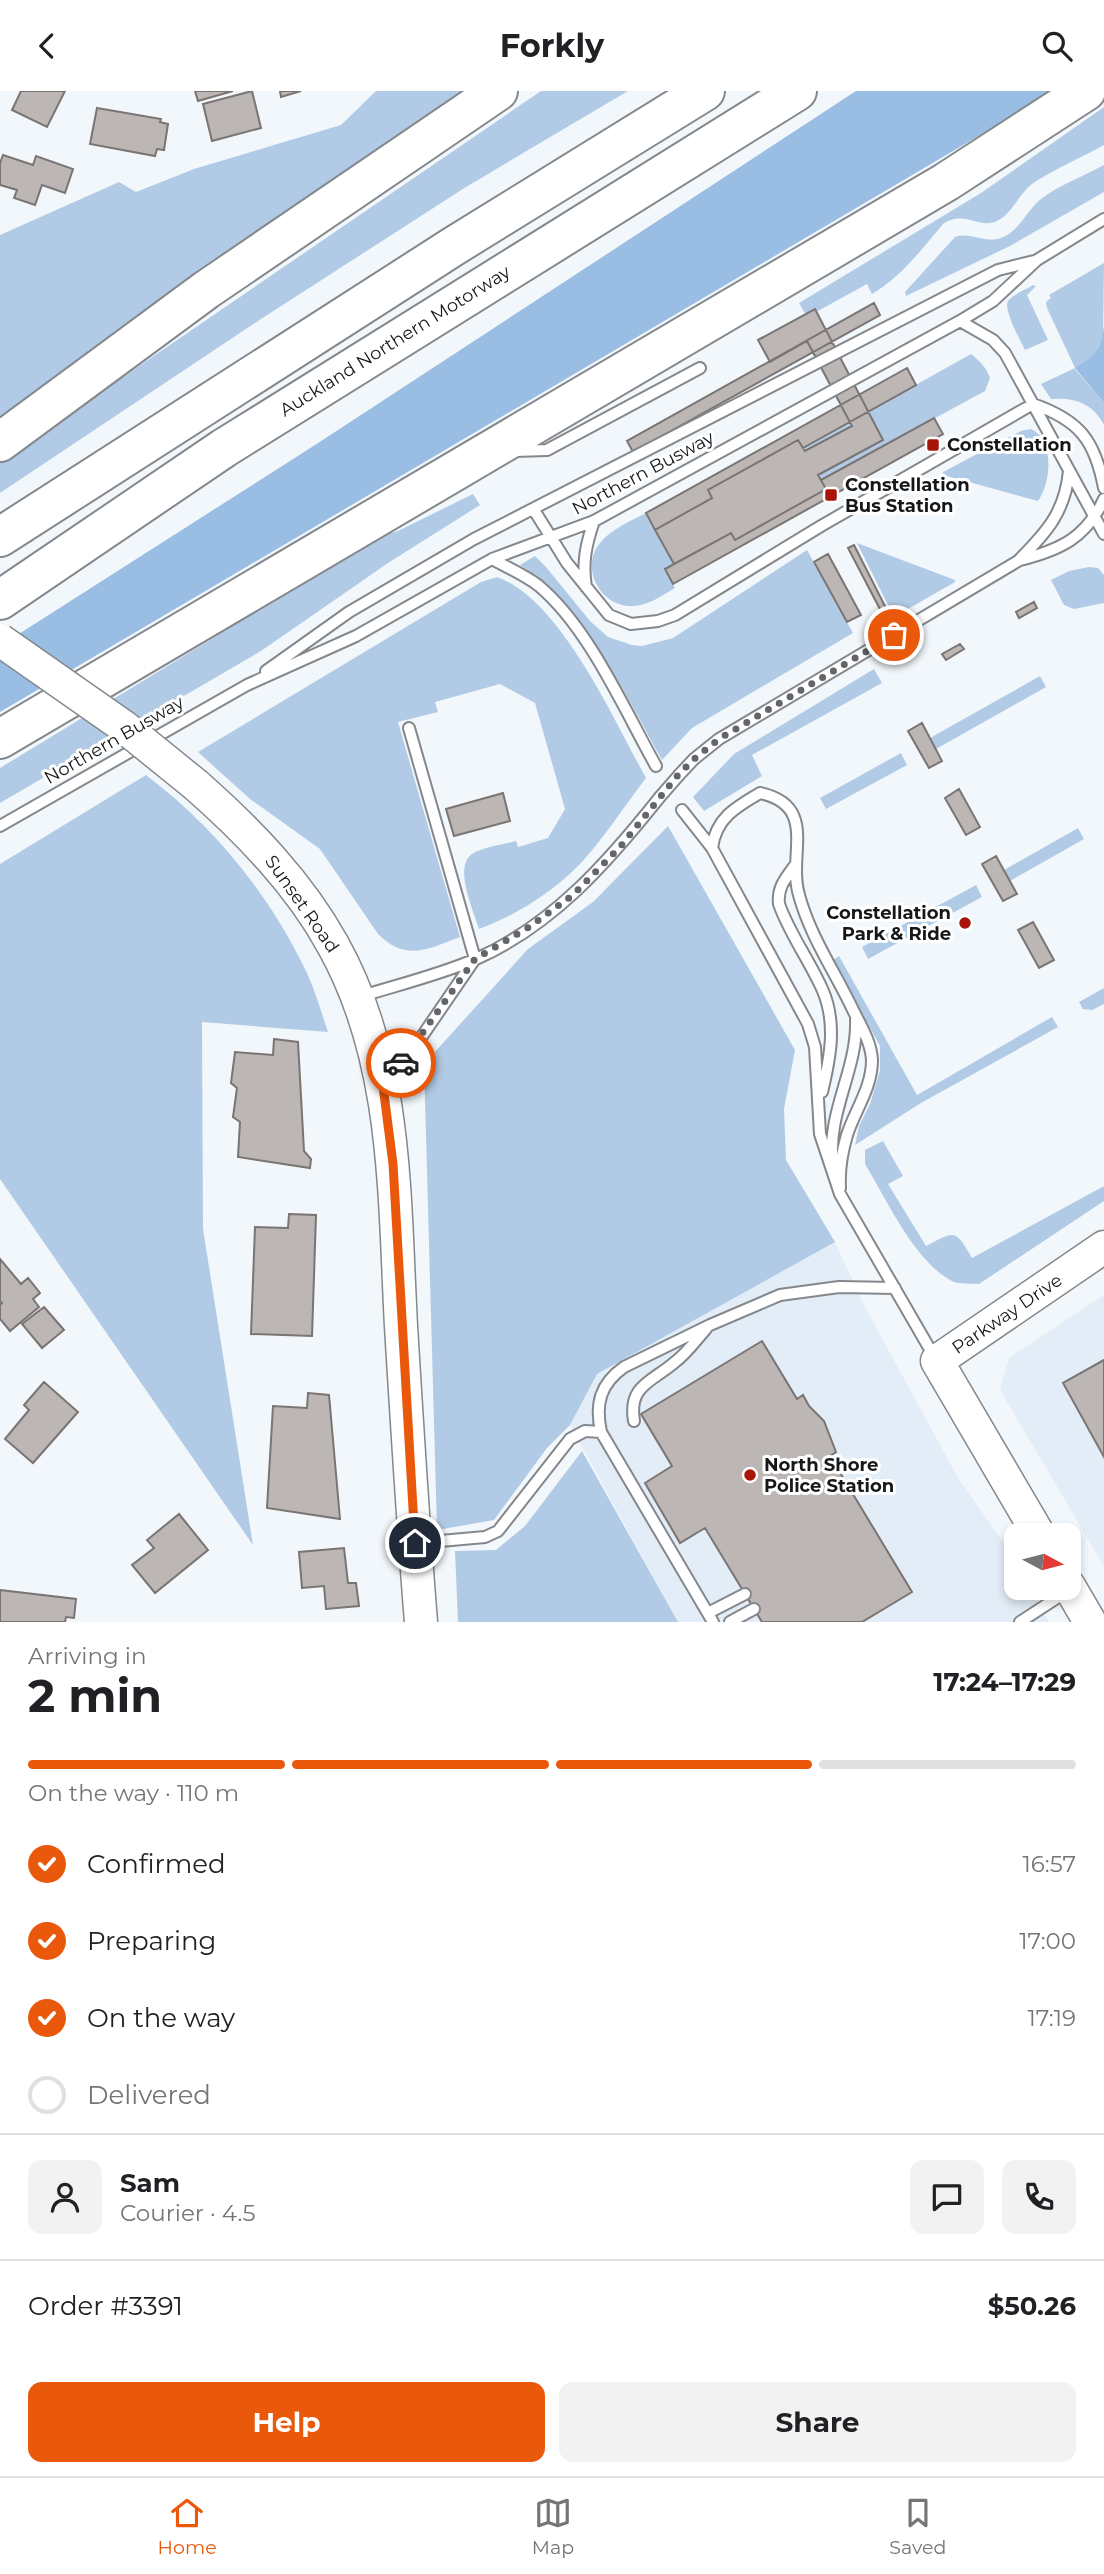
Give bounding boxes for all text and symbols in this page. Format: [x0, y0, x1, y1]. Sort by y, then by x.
text: Forkly [500, 26, 604, 65]
icon: back [28, 27, 66, 65]
icon: search [1038, 27, 1076, 65]
street label: Auckland Northern Motorway [276, 261, 514, 421]
street label: Northern Busway [568, 426, 718, 520]
place label: Constellation [947, 434, 1072, 456]
marker: Constellation [925, 437, 941, 453]
place label: Constellation Bus Station [845, 474, 970, 517]
marker: Constellation Bus Station [823, 487, 839, 503]
pin [864, 605, 924, 665]
icon: bag [875, 616, 913, 654]
street label: Northern Busway [40, 691, 188, 789]
street label: Sunset Road [260, 851, 344, 957]
place label: Constellation Park & Ride [826, 902, 951, 945]
marker: Constellation Park & Ride [957, 915, 973, 931]
courier [366, 1028, 436, 1098]
icon: car [382, 1044, 420, 1082]
street label: Parkway Drive [948, 1269, 1066, 1359]
place label: North Shore Police Station [764, 1454, 894, 1497]
marker: North Shore Police Station [742, 1467, 758, 1483]
pin [385, 1513, 445, 1573]
north arrow [1004, 1523, 1082, 1599]
map controls [1004, 1523, 1081, 1600]
icon: home [396, 1524, 434, 1562]
text: Arriving in [28, 1642, 147, 1670]
text: 17:24–17:29 [933, 1666, 1076, 1698]
text: 2 min [28, 1667, 162, 1724]
text: On the way · 110 m [28, 1779, 239, 1807]
icon: check [28, 1845, 66, 1883]
text: Confirmed [87, 1848, 226, 1880]
text: 16:57 [1023, 1850, 1076, 1878]
icon: check [28, 1922, 66, 1960]
text: Preparing [87, 1925, 216, 1957]
text: 17:00 [1019, 1927, 1076, 1955]
icon: check [28, 1999, 66, 2037]
text: On the way [87, 2002, 235, 2034]
text: 17:19 [1027, 2004, 1076, 2032]
text: Delivered [87, 2079, 211, 2111]
button: person [28, 2160, 102, 2234]
button: chat [910, 2160, 984, 2234]
button: phone [1002, 2160, 1076, 2234]
text: Sam [120, 2167, 180, 2199]
text: Courier · 4.5 [120, 2199, 255, 2227]
text: Order #3391 [28, 2290, 183, 2322]
text: $50.26 [988, 2290, 1076, 2322]
button: Help [28, 2382, 545, 2462]
button: Share [559, 2382, 1076, 2462]
tab: Home [158, 2494, 217, 2559]
tab: Map [532, 2494, 574, 2559]
tab: Saved [889, 2494, 946, 2559]

